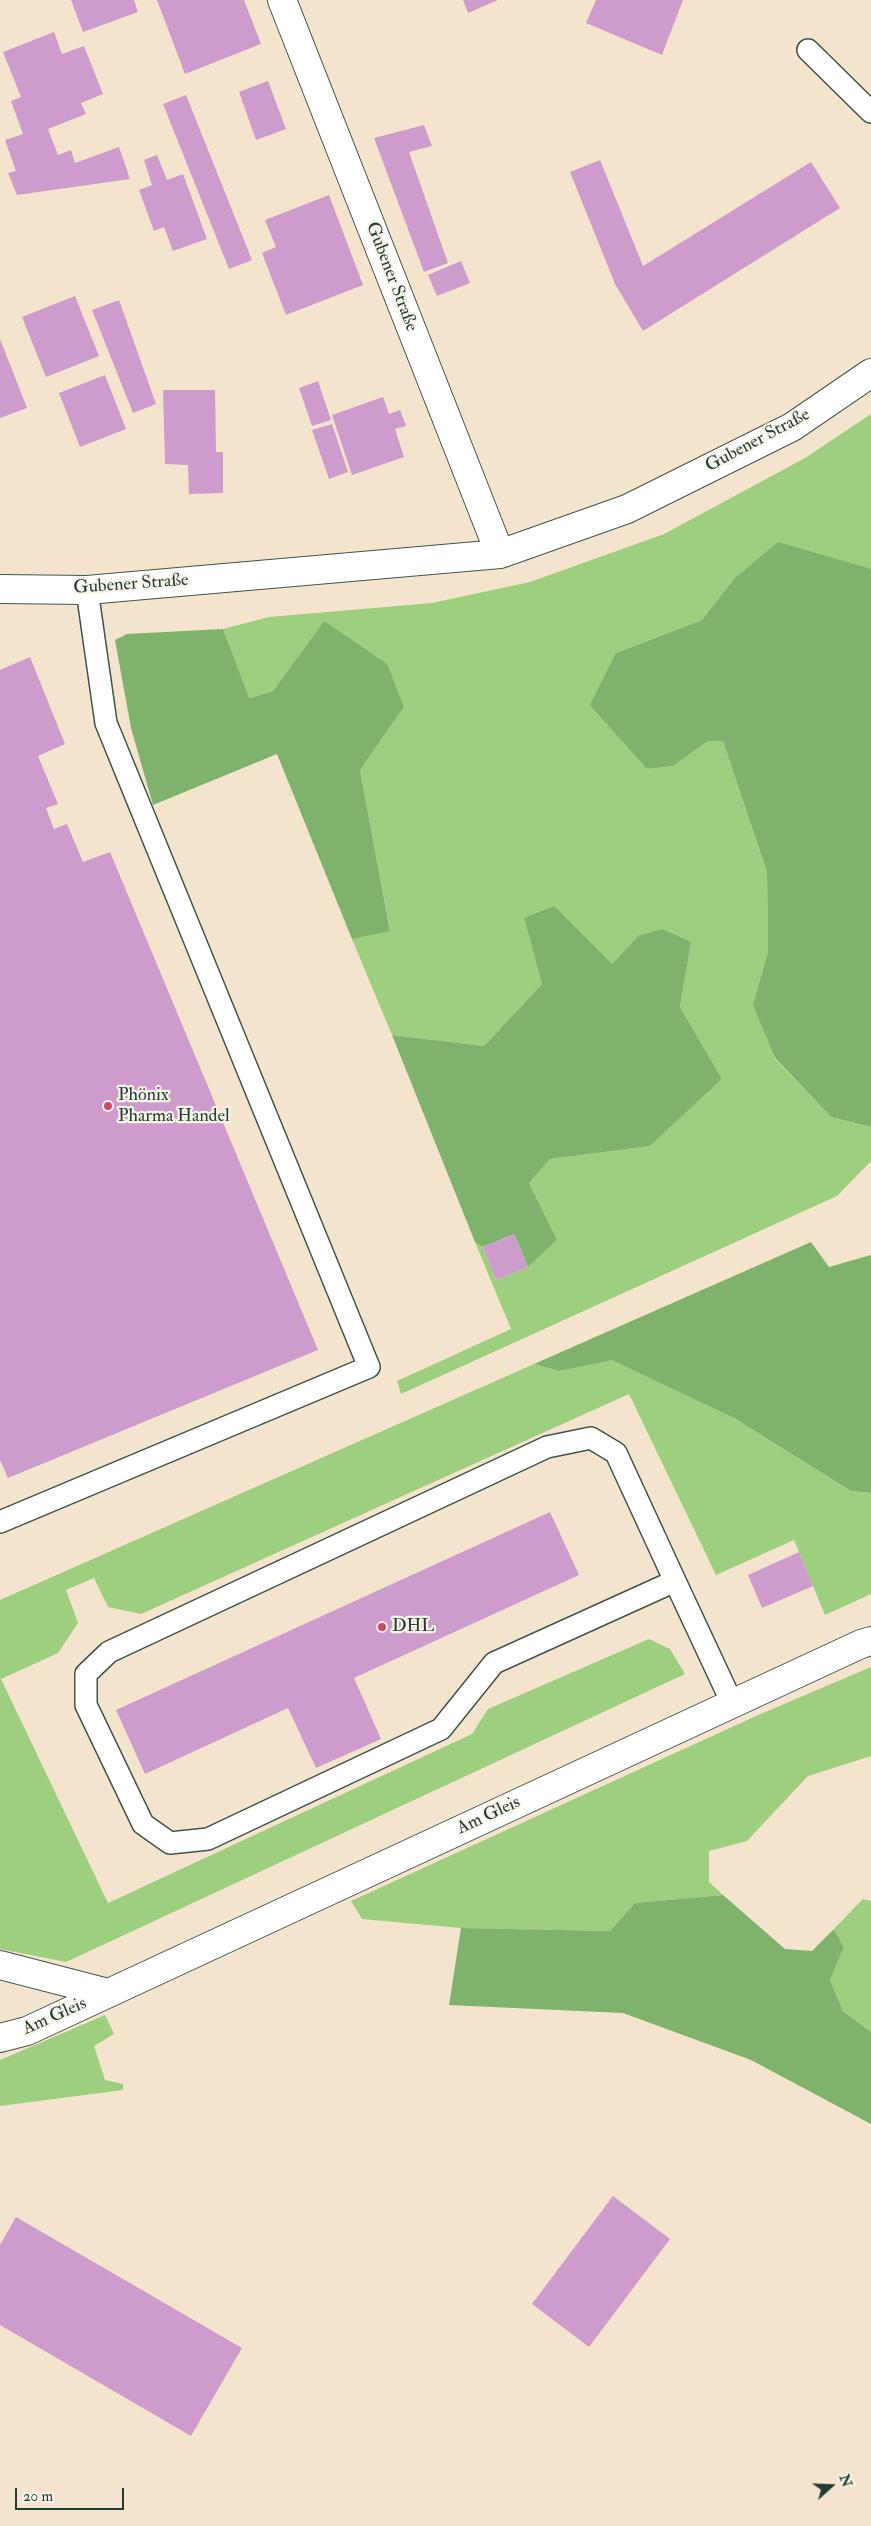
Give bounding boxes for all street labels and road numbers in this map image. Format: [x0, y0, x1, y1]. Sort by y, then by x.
street label: Gubener Straße [360, 219, 422, 335]
street label: Gubener Straße [702, 404, 814, 478]
street label: Gubener Straße [73, 570, 189, 600]
street label: Am Gleis [454, 1792, 524, 1840]
street label: Am Gleis [20, 1993, 90, 2041]

